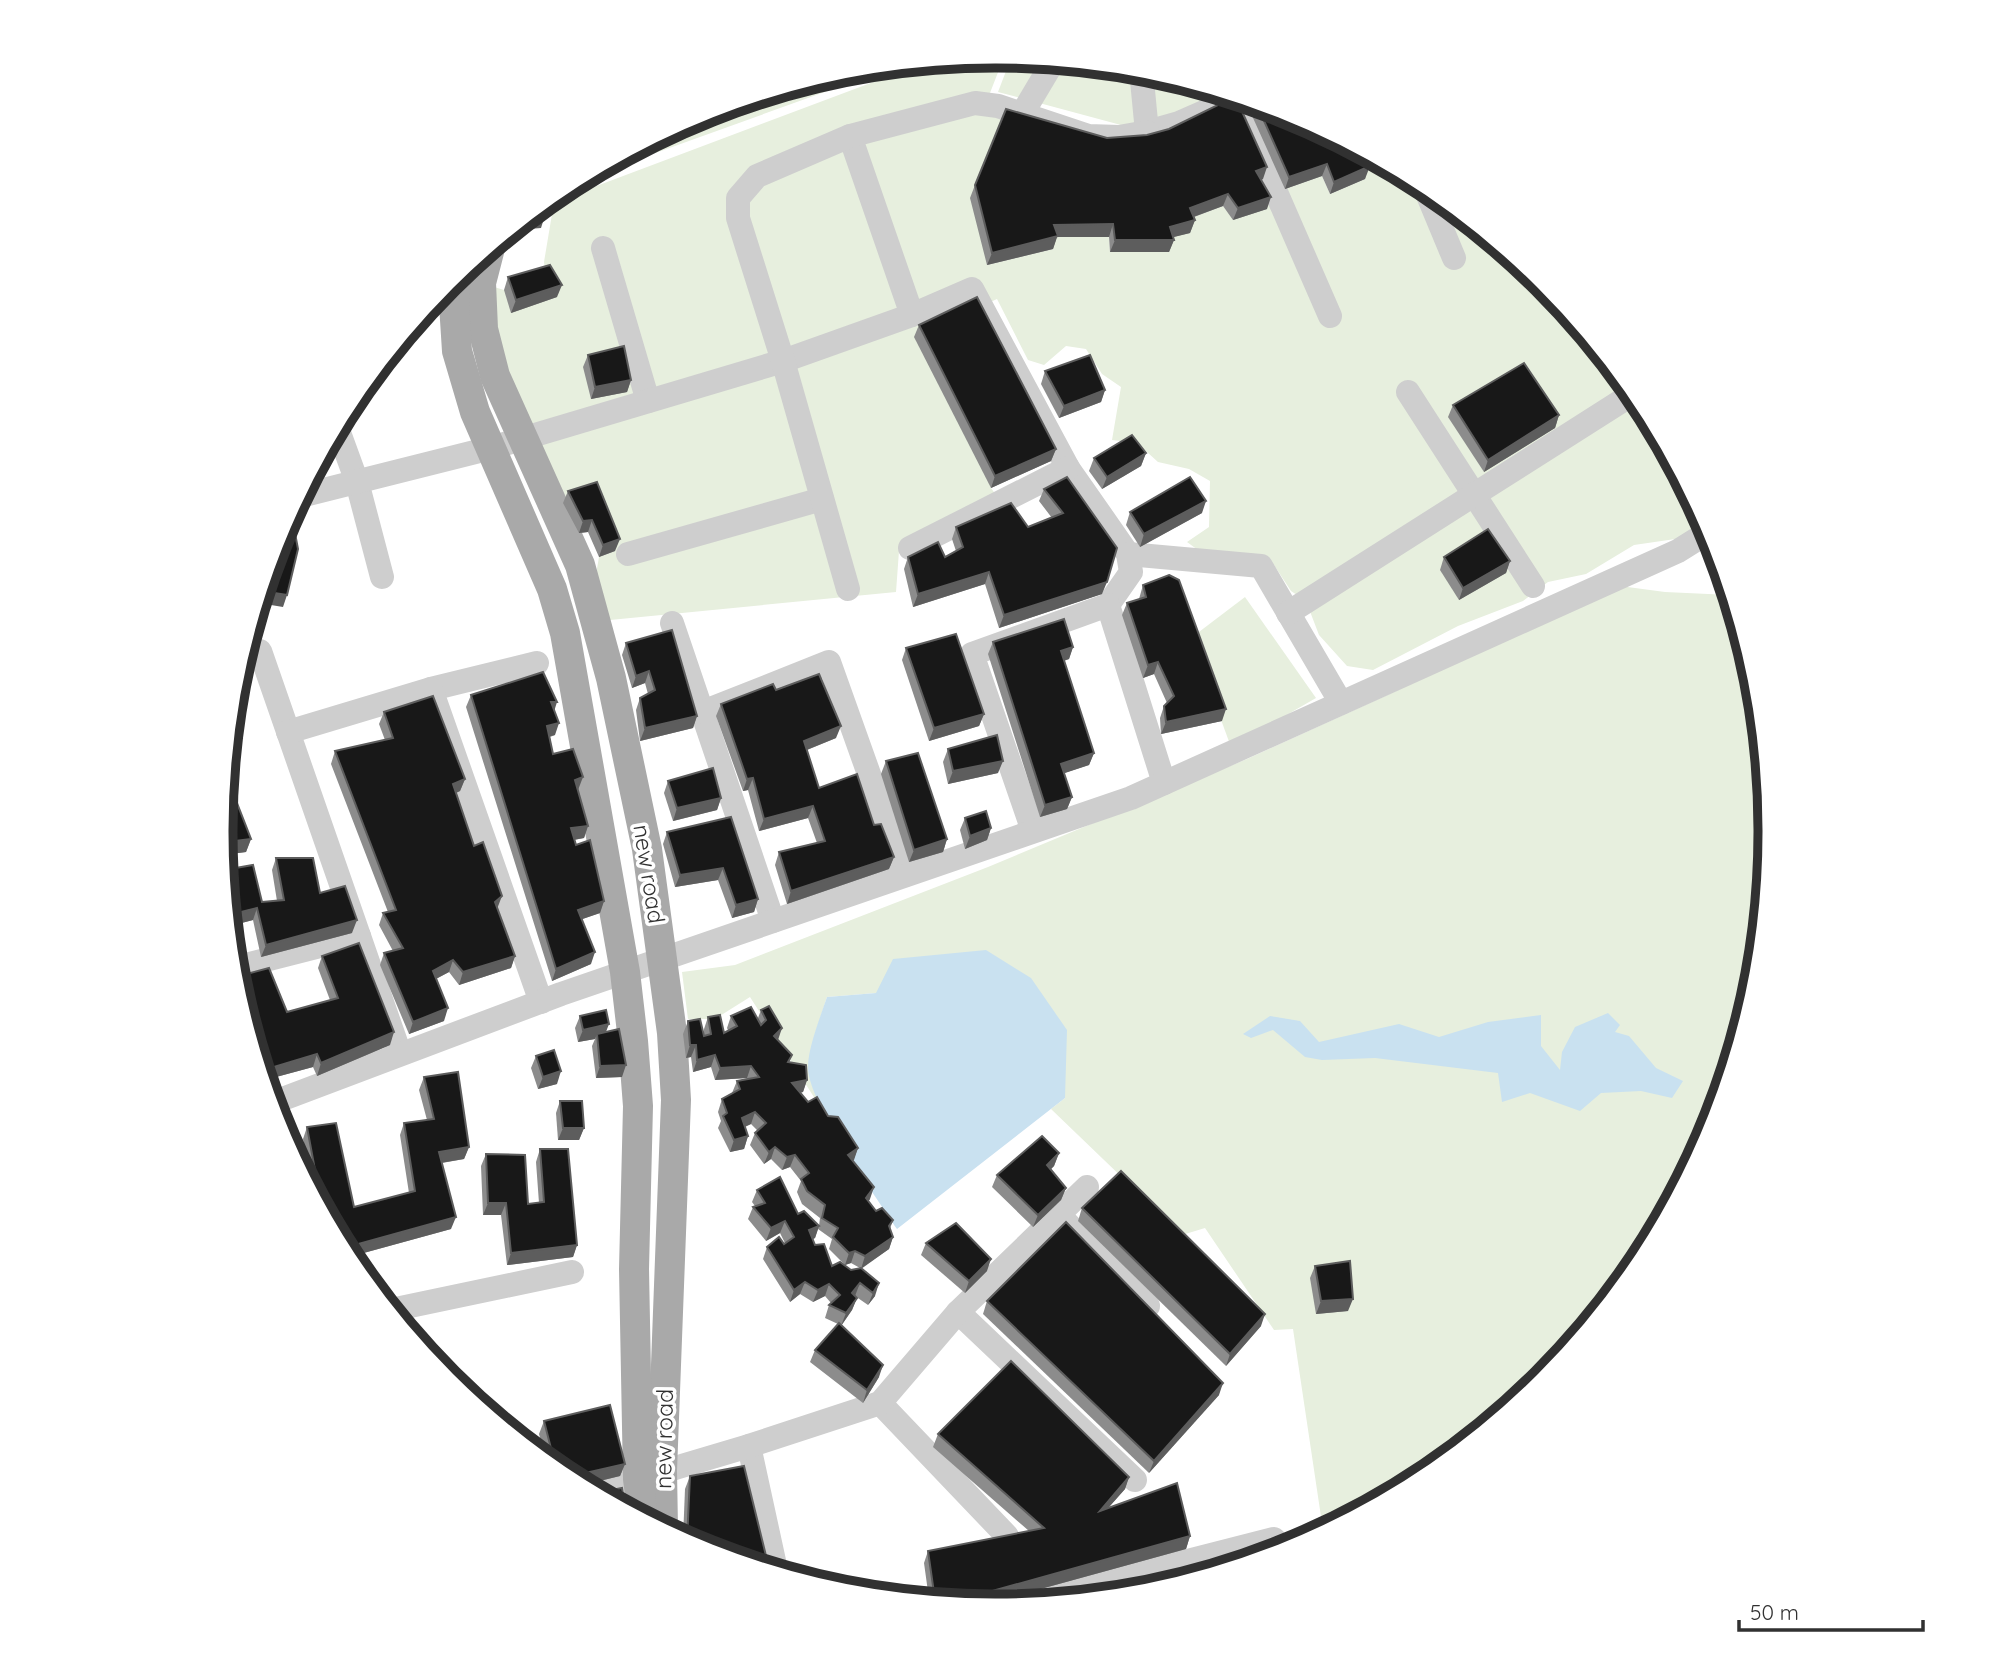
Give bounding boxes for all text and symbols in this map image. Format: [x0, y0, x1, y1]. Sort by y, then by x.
street label: new road [627, 822, 672, 926]
street label: new road [648, 1389, 679, 1489]
scale bar [1739, 1588, 1923, 1632]
text: 50 m [1750, 1599, 1799, 1625]

